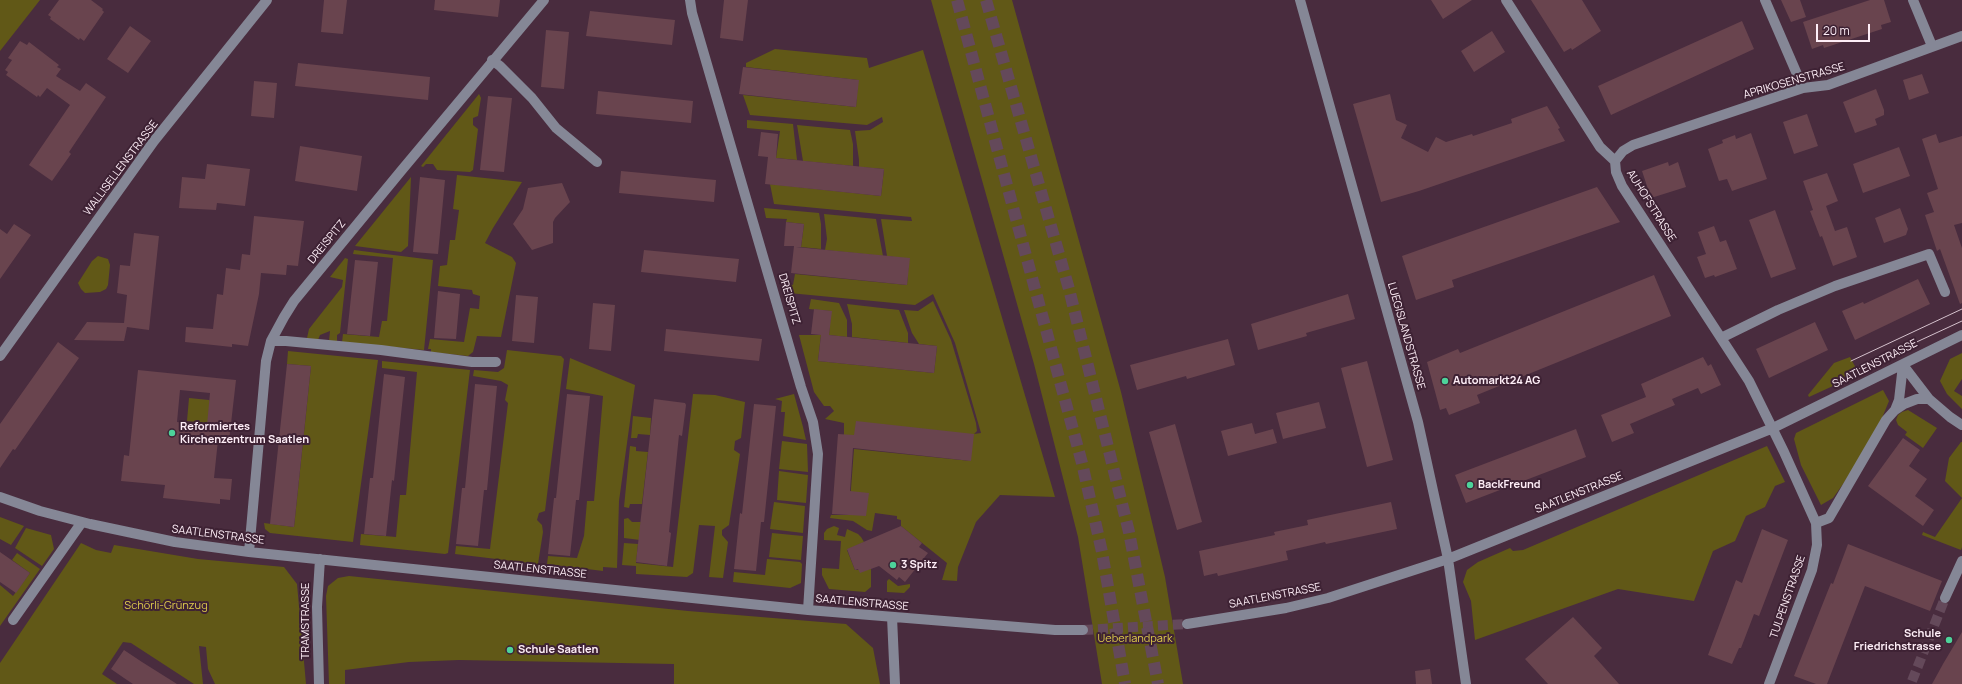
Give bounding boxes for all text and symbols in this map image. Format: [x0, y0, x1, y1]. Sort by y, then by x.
scale bar [1818, 16, 1872, 42]
text: 20 m [1823, 22, 1850, 39]
street label: APRIKOSENSTRASSE [1742, 60, 1846, 102]
street label: WALLISELLENSTRASSE [81, 118, 161, 218]
street label: AUHOFSTRASSE [1624, 168, 1678, 244]
street label: DREISPITZ [305, 217, 349, 267]
street label: DREISPITZ [775, 272, 803, 326]
street label: LUEGISLANDSTRASSE [1384, 281, 1428, 391]
street label: SAATLENSTRASSE [1830, 337, 1920, 391]
place label: Automarkt24 AG [1453, 374, 1540, 388]
marker: Automarkt24 AG [1440, 376, 1450, 386]
place label: Reformiertes Kirchenzentrum Saatlen [180, 420, 309, 446]
marker: Reformiertes Kirchenzentrum Saatlen [167, 428, 177, 438]
street label: SAATLENSTRASSE [1533, 469, 1625, 517]
place label: BackFreund [1478, 478, 1541, 492]
marker: BackFreund [1465, 480, 1475, 490]
street label: SAATLENSTRASSE [171, 523, 265, 547]
street label: TULPENSTRASSE [1768, 554, 1808, 640]
place label: 3 Spitz [901, 558, 937, 572]
street label: SAATLENSTRASSE [493, 559, 587, 581]
marker: 3 Spitz [888, 560, 898, 570]
street label: SAATLENSTRASSE [1228, 581, 1322, 611]
street label: TRAMSTRASSE [299, 583, 313, 659]
street label: SAATLENSTRASSE [815, 592, 909, 614]
park label: Schörli-Grünzug [124, 599, 208, 613]
place label: Schule Friedrichstrasse [1854, 627, 1941, 653]
park label: Ueberlandpark [1098, 632, 1172, 646]
marker: Schule Friedrichstrasse [1944, 635, 1954, 645]
place label: Schule Saatlen [518, 643, 598, 657]
marker: Schule Saatlen [505, 645, 515, 655]

